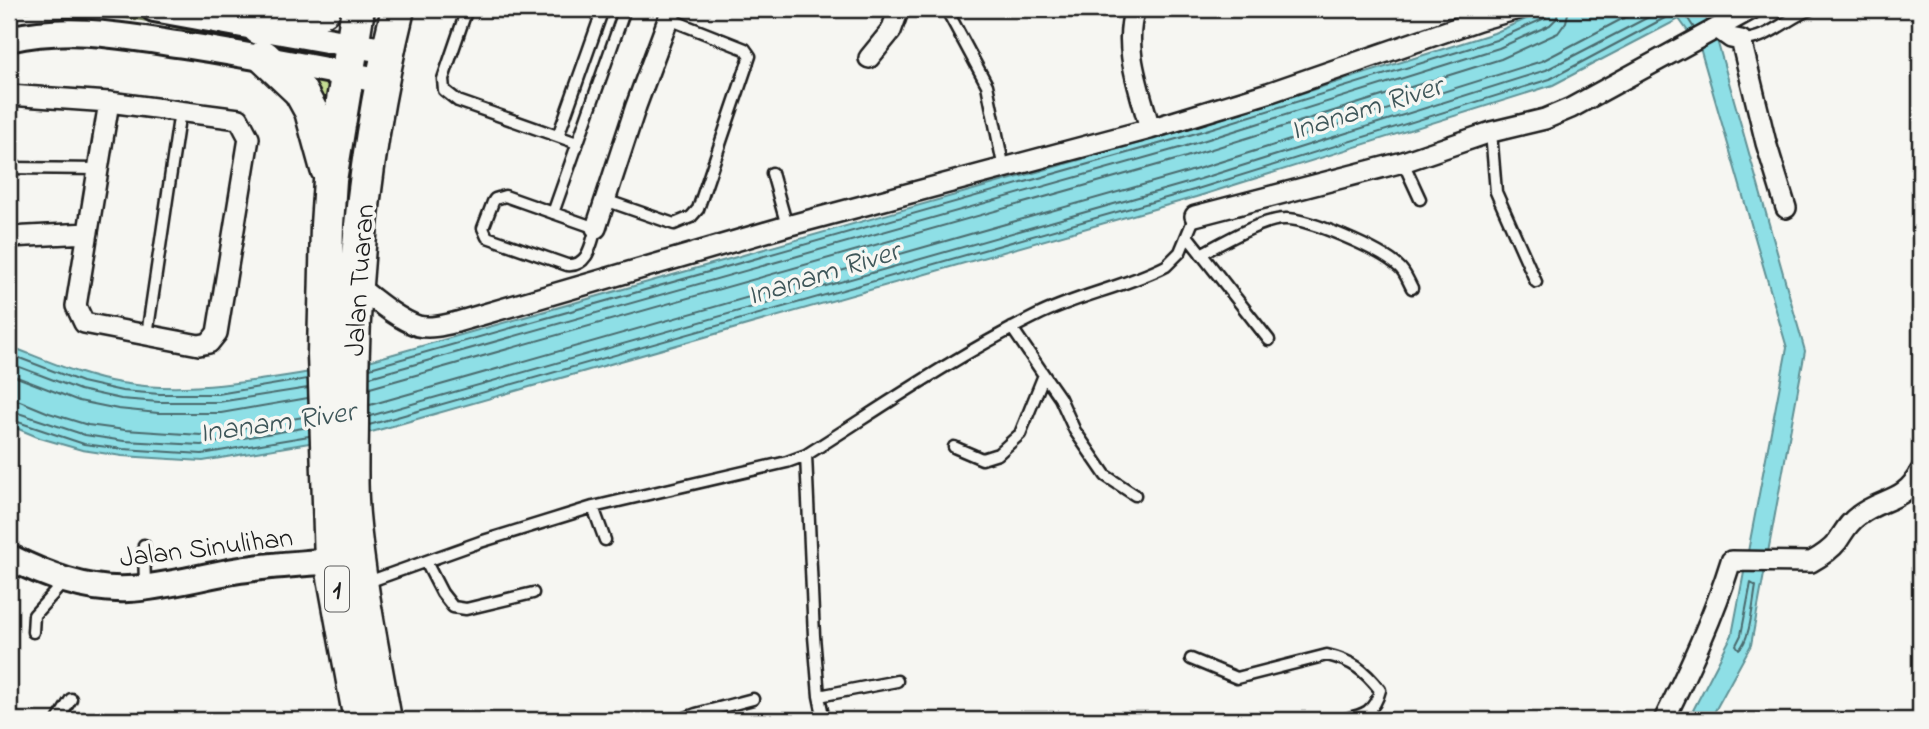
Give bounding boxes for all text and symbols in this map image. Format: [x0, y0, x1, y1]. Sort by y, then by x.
water label: Inanam River [1285, 65, 1452, 154]
street label: Jalan Tuaran [336, 203, 387, 358]
water label: Inanam River [742, 230, 909, 319]
water label: Inanam River [197, 391, 362, 457]
street label: Jalan Sinulihan [118, 519, 295, 580]
road number: 1 [325, 566, 349, 611]

